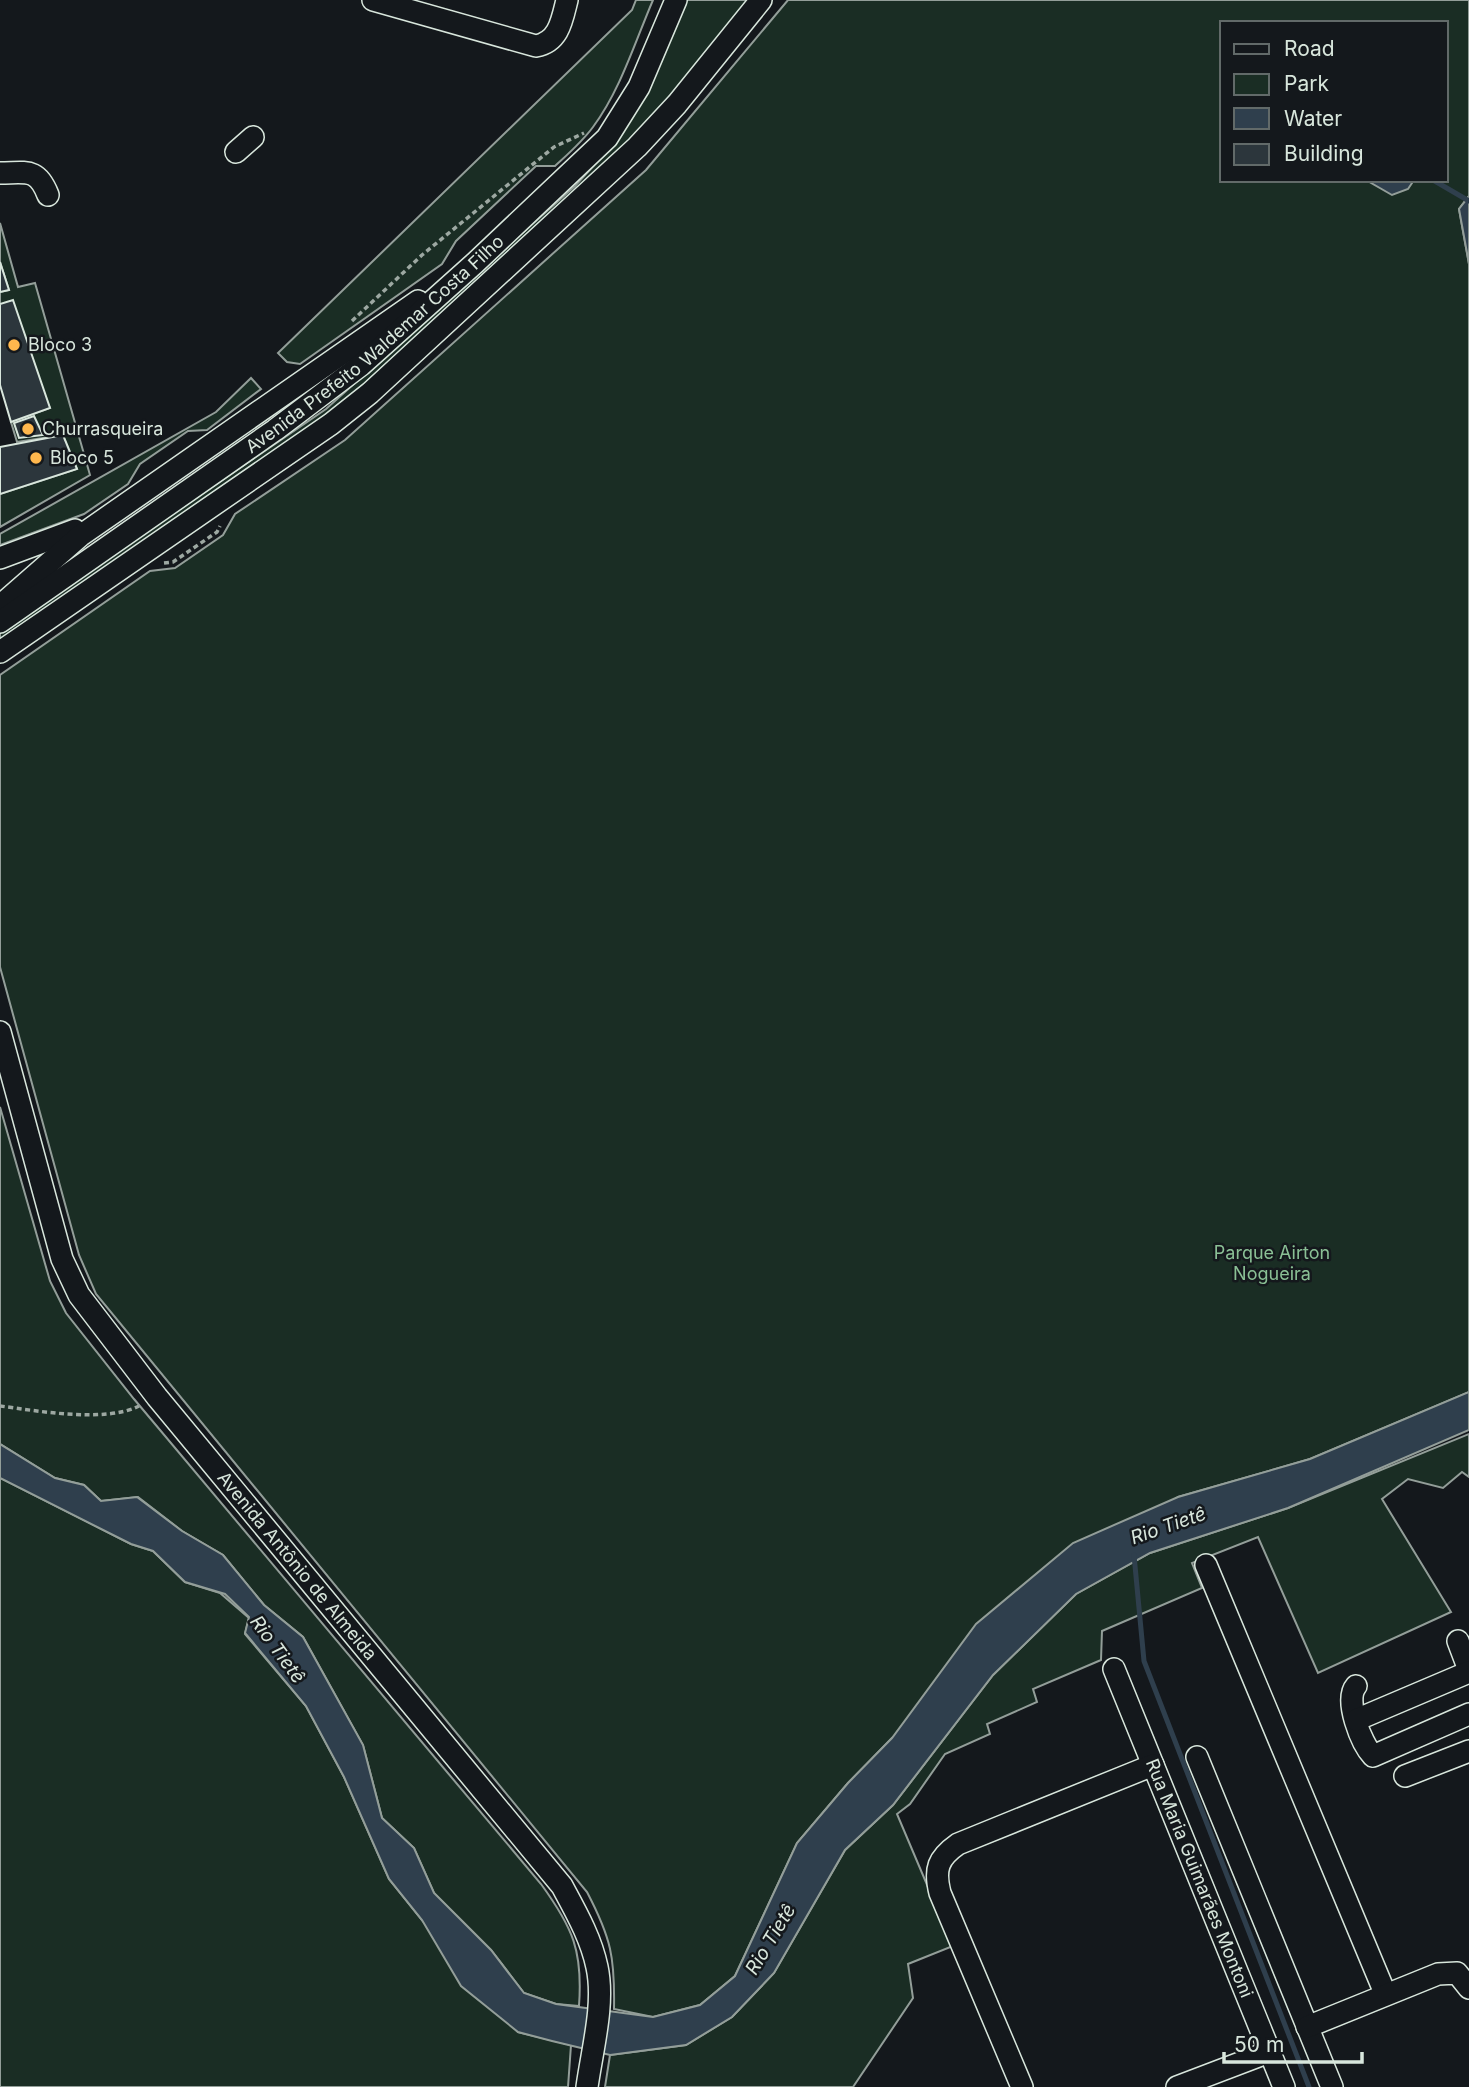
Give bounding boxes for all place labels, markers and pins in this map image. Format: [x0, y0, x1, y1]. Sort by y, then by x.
place label: Bloco 3 [28, 334, 92, 355]
marker: Bloco 3 [6, 337, 22, 353]
place label: Churrasqueira [42, 418, 163, 439]
marker: Churrasqueira [20, 421, 36, 437]
place label: Bloco 5 [50, 447, 114, 468]
marker: Bloco 5 [28, 450, 44, 466]

